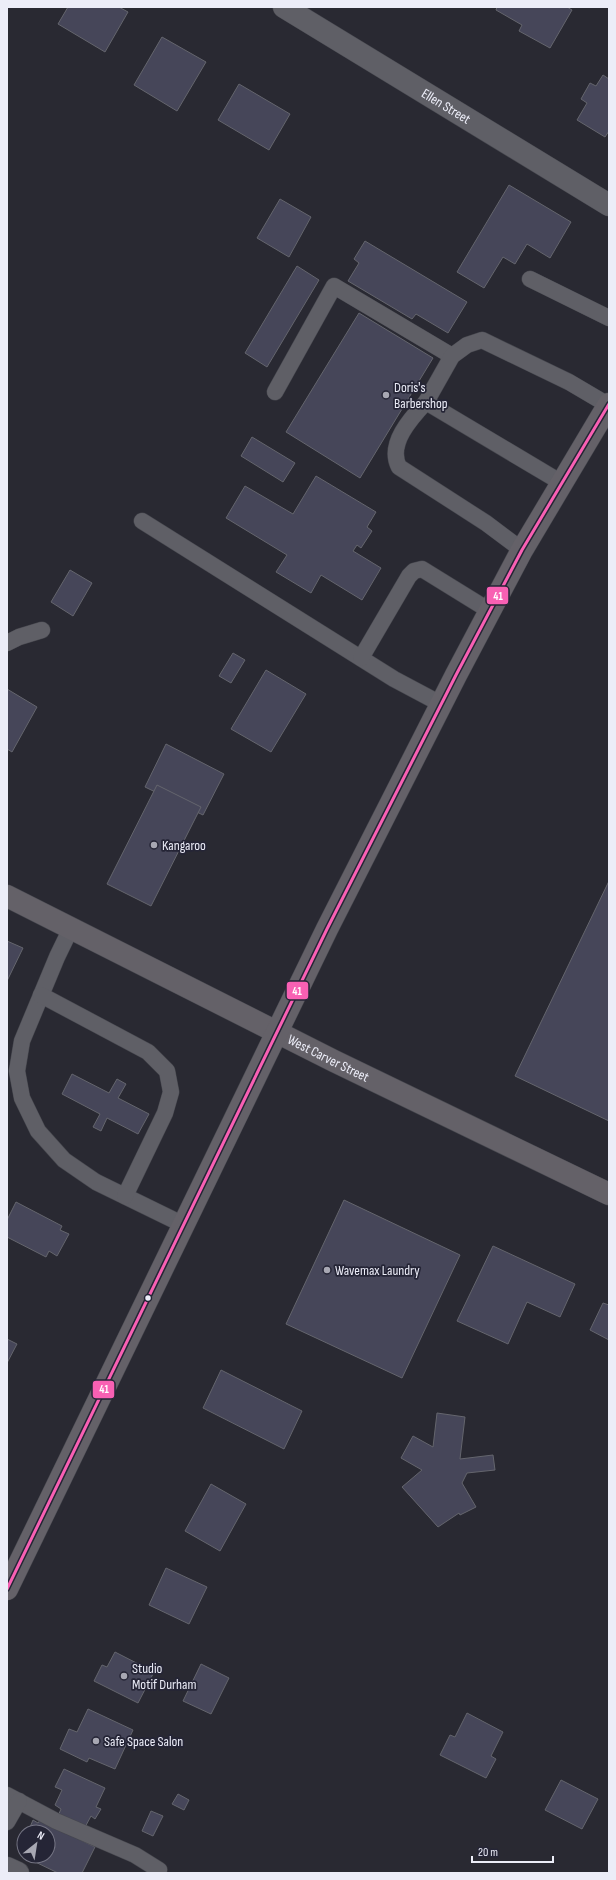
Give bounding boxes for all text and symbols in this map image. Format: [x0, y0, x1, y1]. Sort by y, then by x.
street label: Ellen Street [418, 85, 474, 128]
place label: Doris's Barbershop [394, 379, 448, 412]
marker: Doris's Barbershop [381, 390, 391, 400]
line badge: 41 [486, 586, 509, 605]
text: 41 [493, 590, 503, 603]
place label: Kangaroo [162, 837, 206, 854]
marker: Kangaroo [149, 840, 159, 850]
line badge: 41 [286, 981, 309, 1000]
text: 41 [292, 985, 302, 998]
street label: West Carver Street [285, 1031, 372, 1086]
place label: Wavemax Laundry [335, 1262, 420, 1279]
marker: Wavemax Laundry [322, 1265, 332, 1275]
unlabelled marker [143, 1293, 153, 1303]
line badge: 41 [92, 1380, 115, 1399]
text: 41 [99, 1383, 109, 1396]
place label: Studio Motif Durham [132, 1660, 196, 1693]
marker: Studio Motif Durham [119, 1671, 129, 1681]
place label: Safe Space Salon [104, 1733, 183, 1750]
marker: Safe Space Salon [91, 1736, 101, 1746]
north arrow [16, 1824, 56, 1864]
text: N [35, 1829, 47, 1843]
scale bar [472, 1838, 553, 1864]
text: 20 m [478, 1845, 498, 1860]

